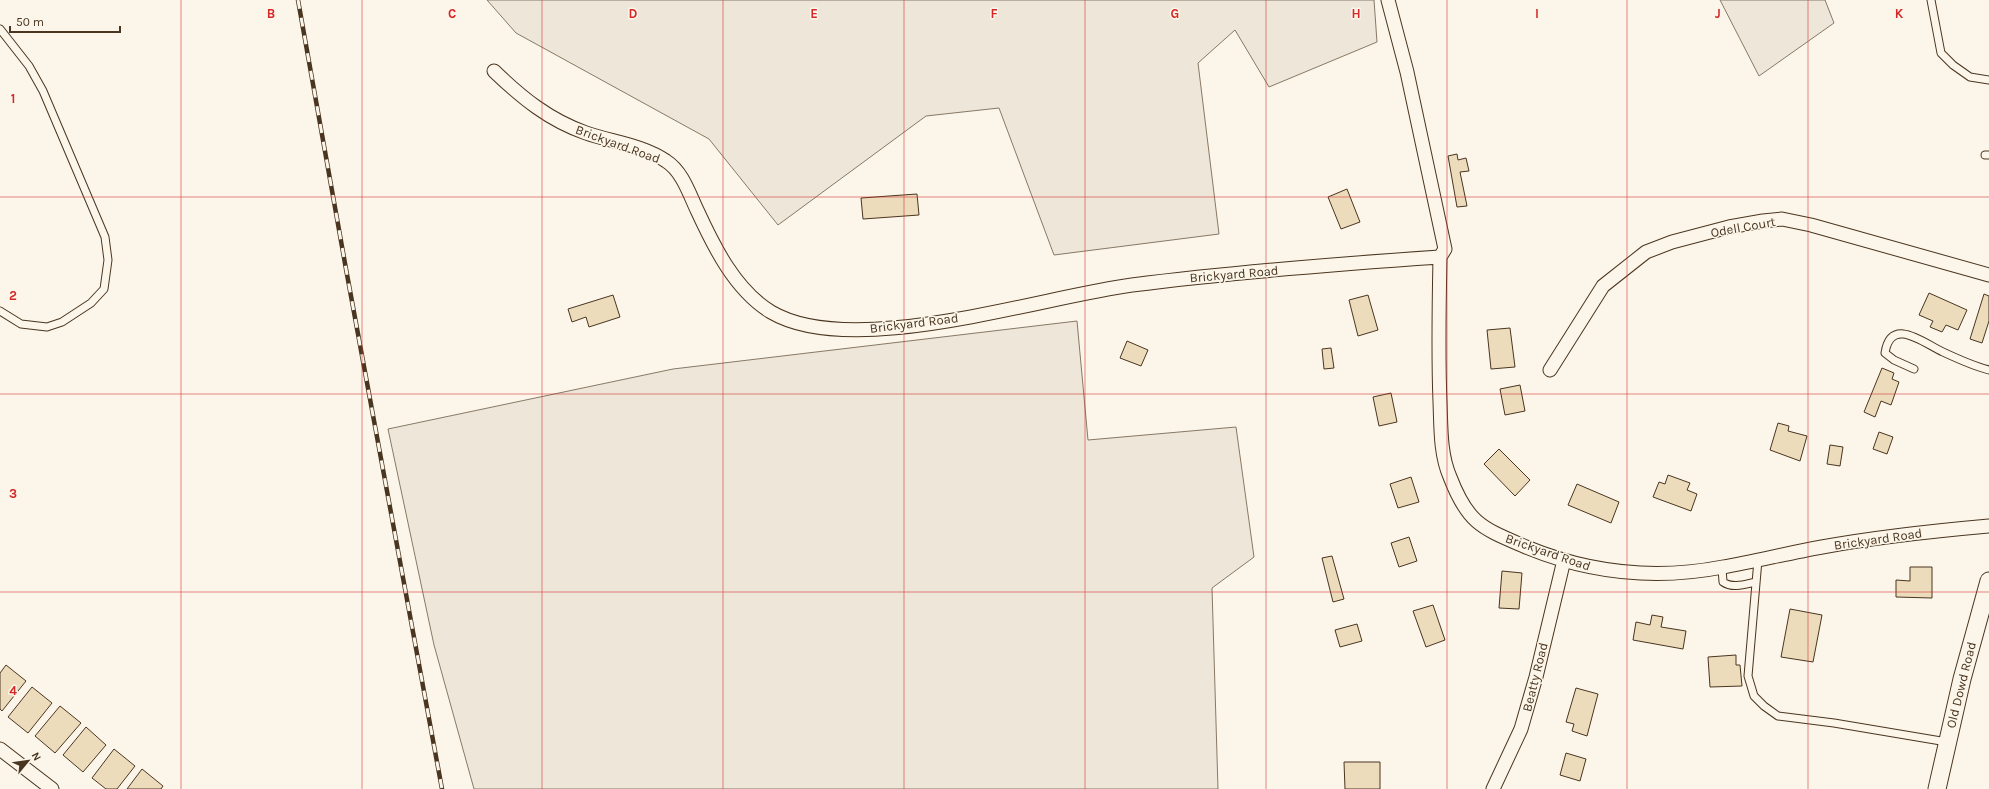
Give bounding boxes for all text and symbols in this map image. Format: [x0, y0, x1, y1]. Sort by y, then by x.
text: B [267, 6, 275, 21]
text: C [448, 6, 456, 21]
text: D [629, 6, 638, 21]
text: E [810, 6, 818, 21]
text: F [990, 6, 998, 21]
text: G [1171, 6, 1179, 21]
text: H [1351, 6, 1361, 21]
text: I [1535, 6, 1539, 21]
text: J [1715, 6, 1721, 21]
text: K [1895, 6, 1904, 21]
scale bar [10, 8, 120, 34]
text: 50 m [16, 15, 44, 29]
text: 1 [11, 91, 15, 106]
street label: Brickyard Road [574, 122, 662, 166]
street label: Odell Court [1709, 214, 1777, 240]
street label: Brickyard Road [1189, 263, 1279, 285]
text: 2 [9, 288, 17, 303]
street label: Brickyard Road [869, 310, 959, 336]
text: 3 [9, 486, 17, 501]
street label: Brickyard Road [1833, 525, 1923, 553]
street label: Brickyard Road [1503, 530, 1593, 574]
street label: Old Dowd Road [1943, 640, 1979, 730]
street label: Beatty Road [1519, 641, 1551, 713]
text: 4 [9, 683, 17, 698]
north arrow [8, 741, 48, 781]
text: N [29, 750, 44, 763]

